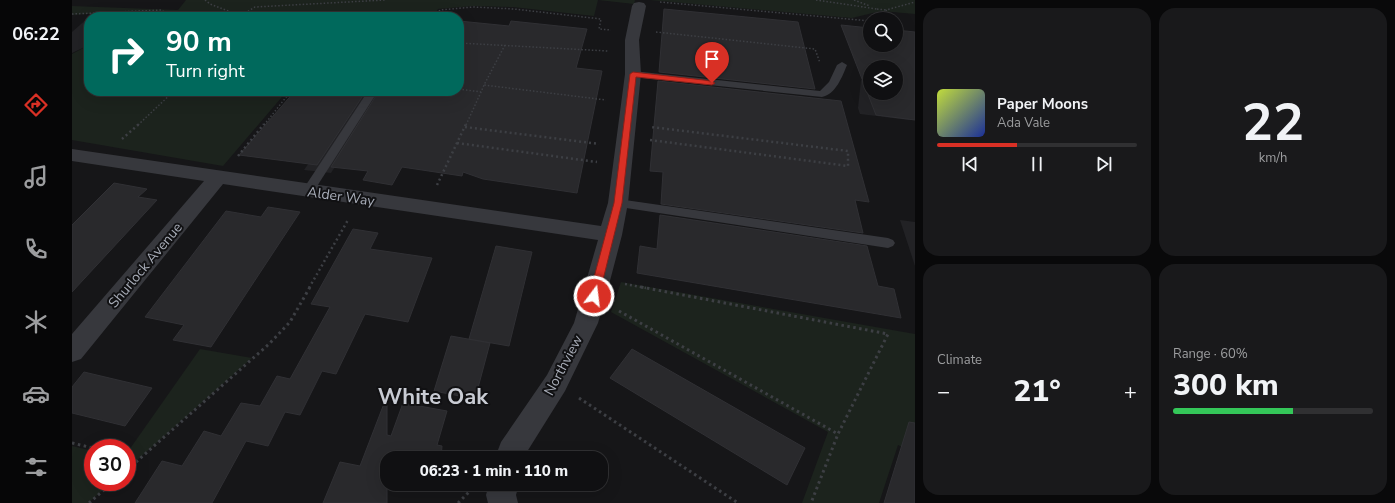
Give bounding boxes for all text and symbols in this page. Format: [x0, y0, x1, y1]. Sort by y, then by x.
map controls [863, 12, 903, 100]
button: search [863, 12, 903, 52]
text: 06:22 [12, 22, 60, 46]
text: 90 m [166, 23, 232, 61]
icon: right [100, 28, 152, 80]
pin [695, 42, 729, 83]
icon: arrive [701, 48, 723, 70]
text: Turn right [166, 59, 245, 83]
button: layers [863, 60, 903, 100]
text: 22 [1242, 87, 1304, 158]
icon: directions [22, 91, 50, 119]
text: Paper Moons [997, 94, 1088, 114]
text: Ada Vale [997, 114, 1050, 132]
text: km/h [1259, 149, 1287, 167]
icon: previous [959, 153, 981, 175]
icon: pause [1026, 153, 1048, 175]
icon: next [1093, 153, 1115, 175]
icon: music [22, 163, 50, 191]
street label: Alder Way [306, 182, 377, 211]
street label: Shurlock Avenue [104, 219, 187, 312]
icon: phone [22, 235, 50, 263]
position arrow [573, 275, 615, 317]
icon: climate [22, 308, 50, 336]
street label: Northview [540, 331, 587, 399]
text: Range · 60% [1173, 345, 1248, 363]
text: Climate [937, 351, 982, 369]
text: 300 km [1173, 365, 1279, 406]
text: 21° [1013, 371, 1061, 412]
text: − [937, 377, 950, 407]
text: + [1124, 377, 1137, 407]
icon: car [22, 380, 50, 408]
district label: White Oak [378, 382, 489, 412]
speed limit sign: 30 [84, 439, 136, 491]
icon: filters [22, 453, 50, 481]
text: 06:23 · 1 min · 110 m [420, 461, 568, 481]

